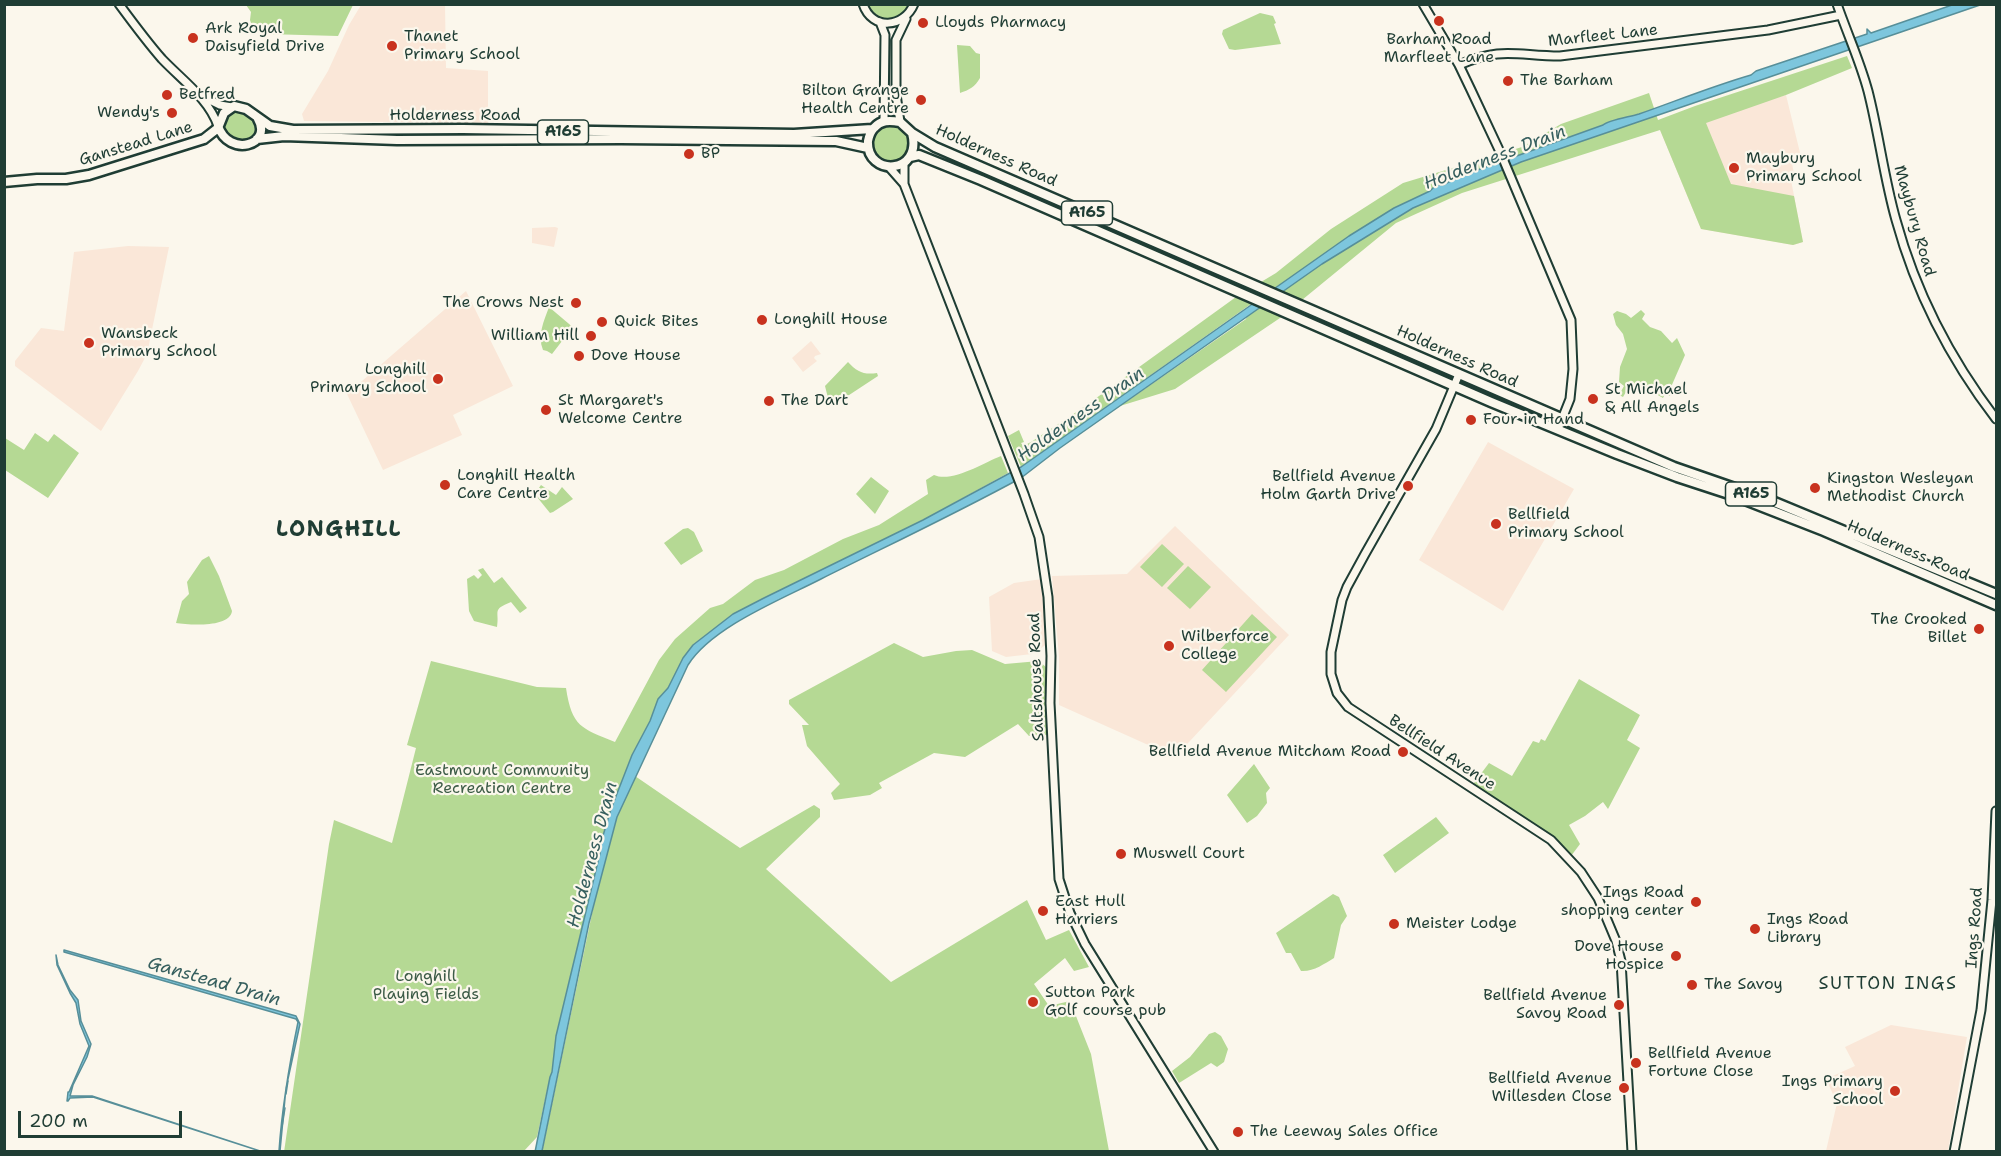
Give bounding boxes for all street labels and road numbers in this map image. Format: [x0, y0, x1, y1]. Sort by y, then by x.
street label: Marfleet Lane [1547, 21, 1659, 51]
street label: Holderness Road [389, 106, 521, 126]
street label: Ganstead Lane [77, 118, 195, 170]
road number: A165 [538, 120, 588, 144]
street label: Holderness Road [932, 121, 1060, 191]
street label: Maybury Road [1889, 163, 1939, 279]
road number: A165 [1062, 201, 1112, 225]
street label: Holderness Road [1393, 322, 1521, 392]
road number: A165 [1726, 482, 1776, 506]
street label: Holderness Road [1844, 517, 1972, 585]
street label: Saltshouse Road [1025, 612, 1049, 742]
street label: Bellfield Avenue [1385, 711, 1499, 795]
street label: Ings Road [1963, 887, 1987, 969]

